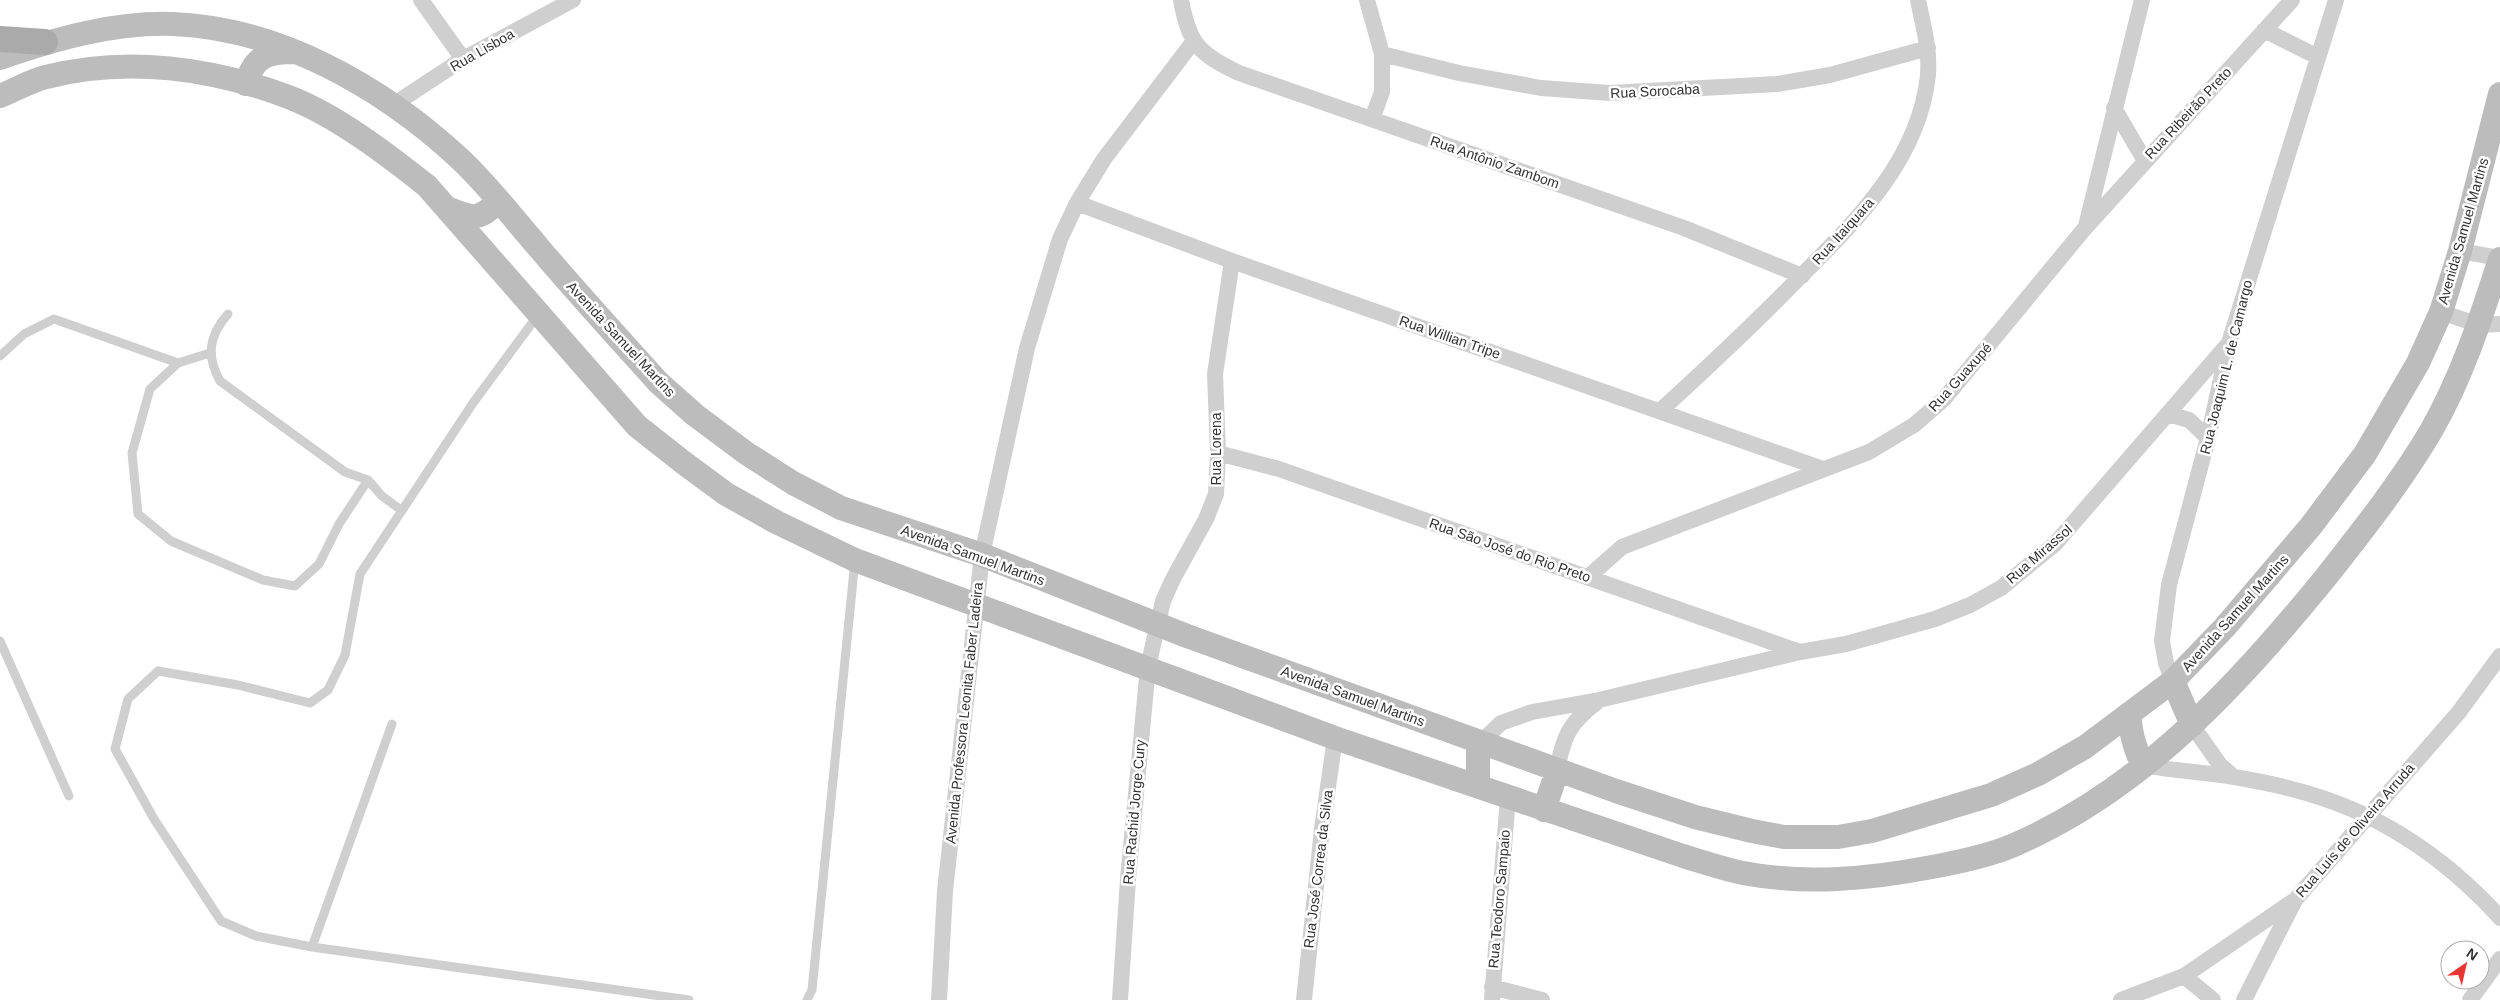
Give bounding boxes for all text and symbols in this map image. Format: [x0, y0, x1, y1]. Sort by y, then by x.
street label: Rua Lisboa [447, 25, 517, 75]
street label: Rua Ribeirão Preto [2142, 64, 2235, 162]
street label: Rua Sorocaba [1610, 81, 1700, 101]
street label: Rua Antônio Zambom [1428, 132, 1562, 192]
street label: Avenida Samuel Martins [2434, 156, 2492, 306]
street label: Rua Itaiquara [1809, 194, 1877, 268]
street label: Avenida Samuel Martins [563, 278, 679, 400]
street label: Rua Joaquim L. de Camargo [2197, 278, 2255, 456]
street label: Rua Willian Tripe [1397, 312, 1503, 362]
street label: Rua Guaxupé [1925, 339, 1995, 414]
street label: Rua Lorena [1208, 412, 1224, 486]
street label: Rua São José do Rio Preto [1427, 515, 1593, 585]
street label: Rua Mirassol [2003, 521, 2075, 587]
street label: Avenida Samuel Martins [899, 522, 1047, 588]
street label: Avenida Samuel Martins [2178, 551, 2292, 675]
street label: Avenida Professora Leonita Faber Ladeira [942, 581, 986, 845]
street label: Avenida Samuel Martins [1279, 663, 1427, 729]
street label: Rua Rachid Jorge Cury [1120, 739, 1148, 885]
street label: Rua Luís de Oliveira Arruda [2293, 760, 2418, 900]
street label: Rua José Correa da Silva [1300, 789, 1336, 949]
street label: Rua Teodoro Sampaio [1485, 829, 1513, 969]
north arrow [2440, 940, 2490, 990]
text: N [2464, 945, 2481, 964]

